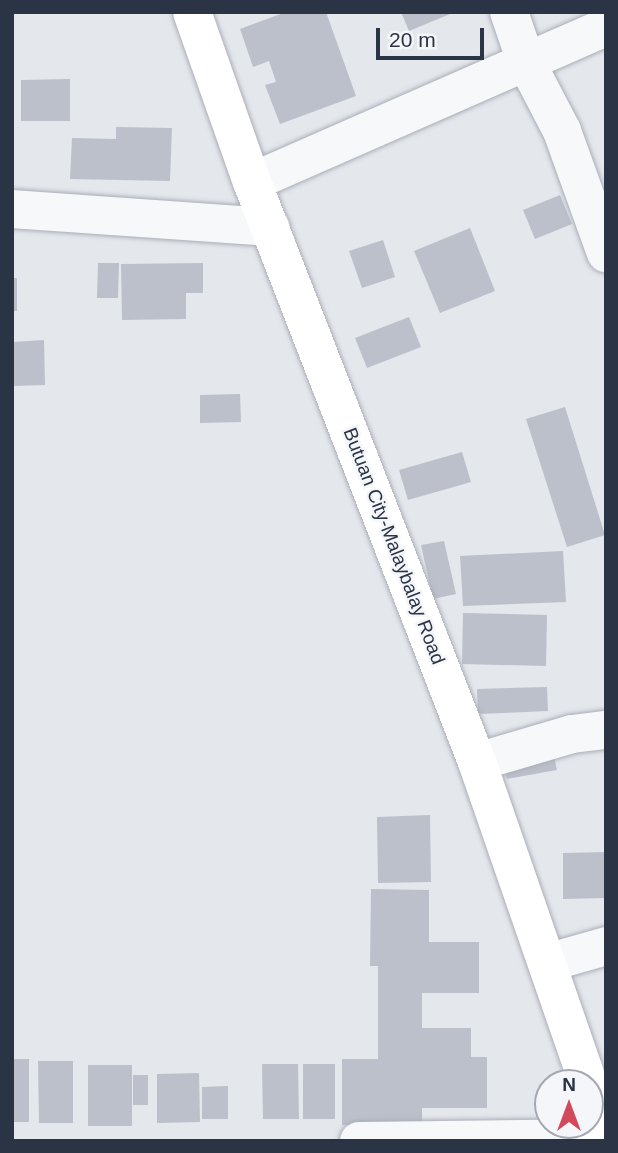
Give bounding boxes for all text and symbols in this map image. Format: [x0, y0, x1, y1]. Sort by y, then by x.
scale bar [380, 14, 489, 58]
text: 20 m [389, 28, 436, 51]
street label: Butuan City-Malaybalay Road [338, 425, 450, 667]
north arrow [534, 1069, 604, 1139]
text: N [562, 1074, 576, 1095]

